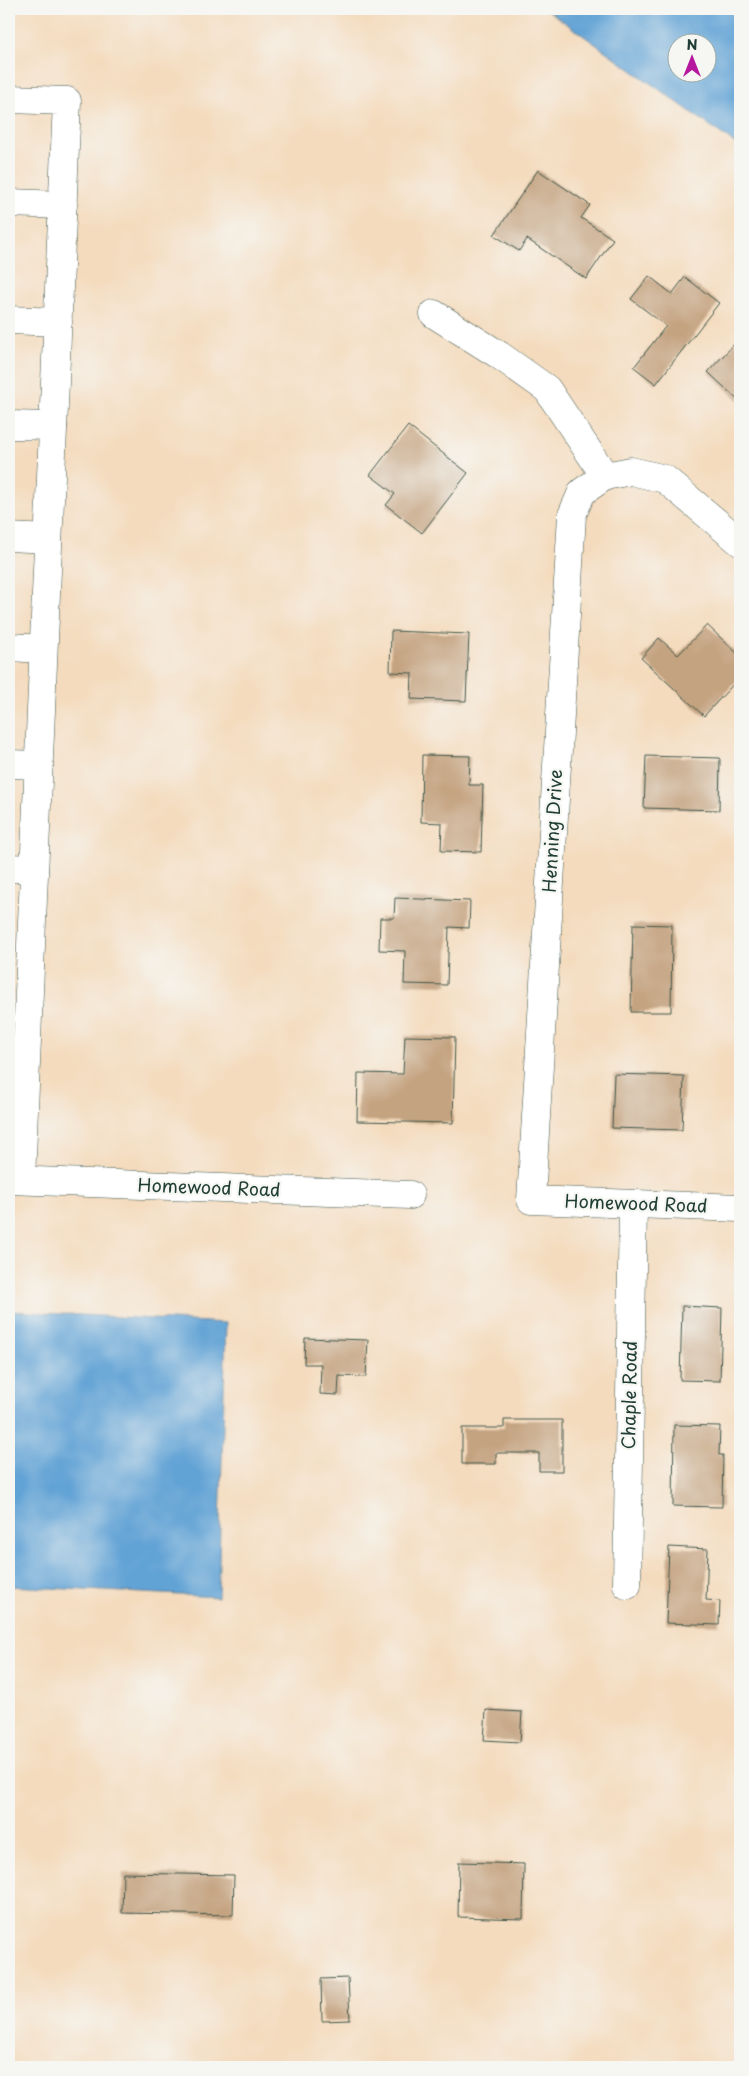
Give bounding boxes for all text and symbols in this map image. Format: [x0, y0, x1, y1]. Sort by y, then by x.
north arrow [666, 32, 716, 82]
text: N [686, 34, 698, 55]
street label: Henning Drive [535, 769, 568, 893]
street label: Homewood Road [137, 1171, 281, 1202]
street label: Homewood Road [564, 1187, 708, 1218]
street label: Chaple Road [614, 1340, 643, 1450]

